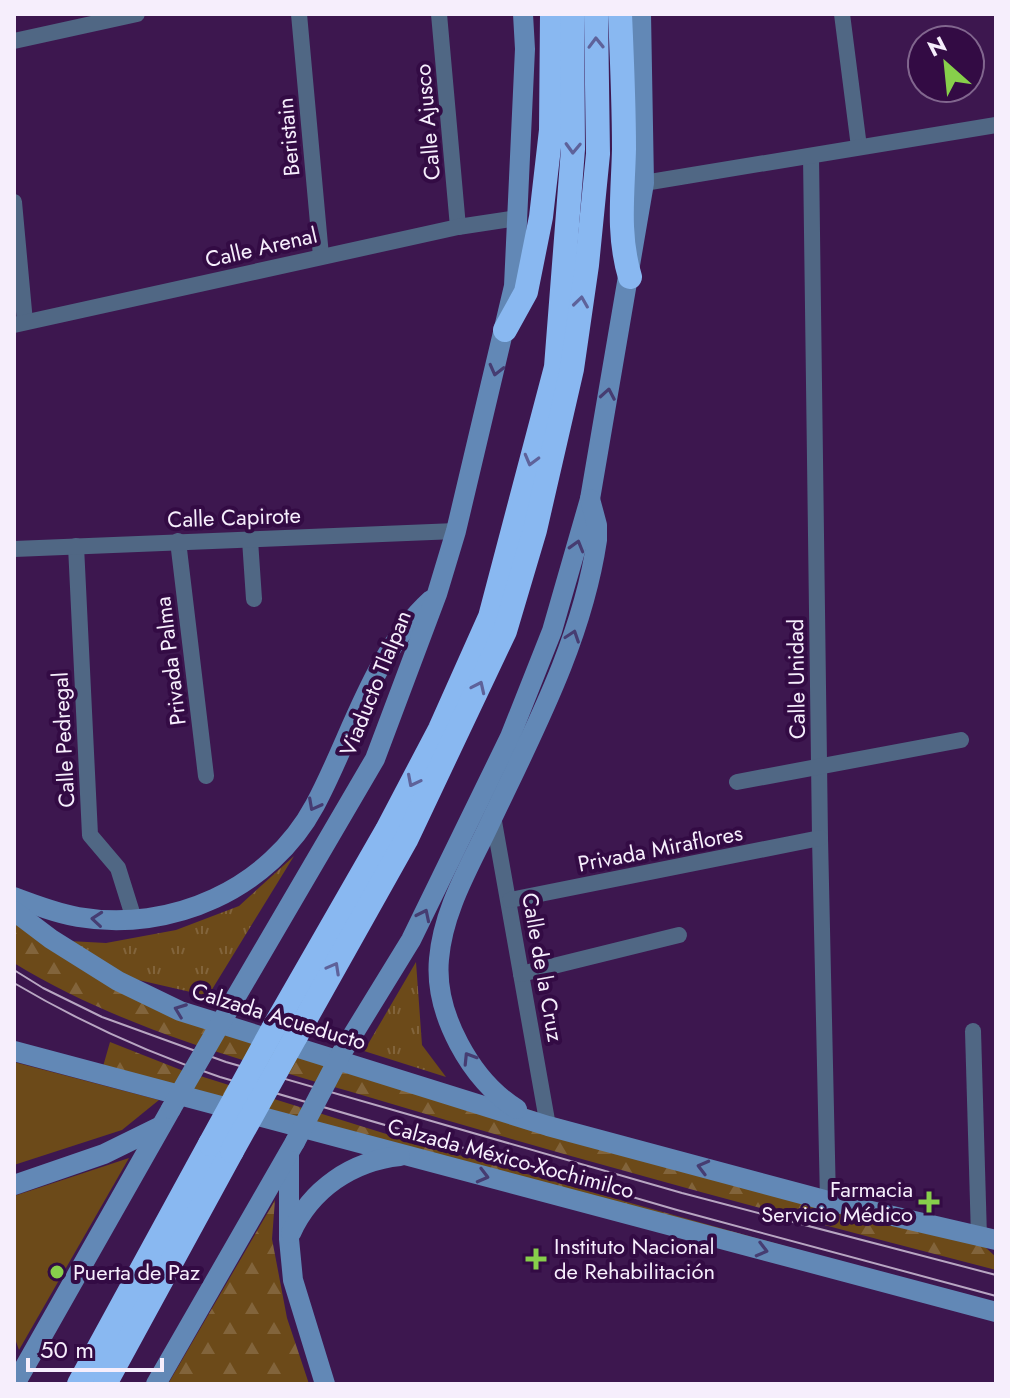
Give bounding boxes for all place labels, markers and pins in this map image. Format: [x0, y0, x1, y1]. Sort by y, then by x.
place label: Farmacia Servicio Médico [761, 1173, 913, 1230]
marker: Farmacia Servicio Médico [920, 1193, 938, 1211]
place label: Instituto Nacional de Rehabilitación [554, 1230, 715, 1287]
marker: Instituto Nacional de Rehabilitación [525, 1248, 547, 1270]
place label: Puerta de Paz [73, 1256, 200, 1288]
marker: Puerta de Paz [48, 1263, 66, 1281]

